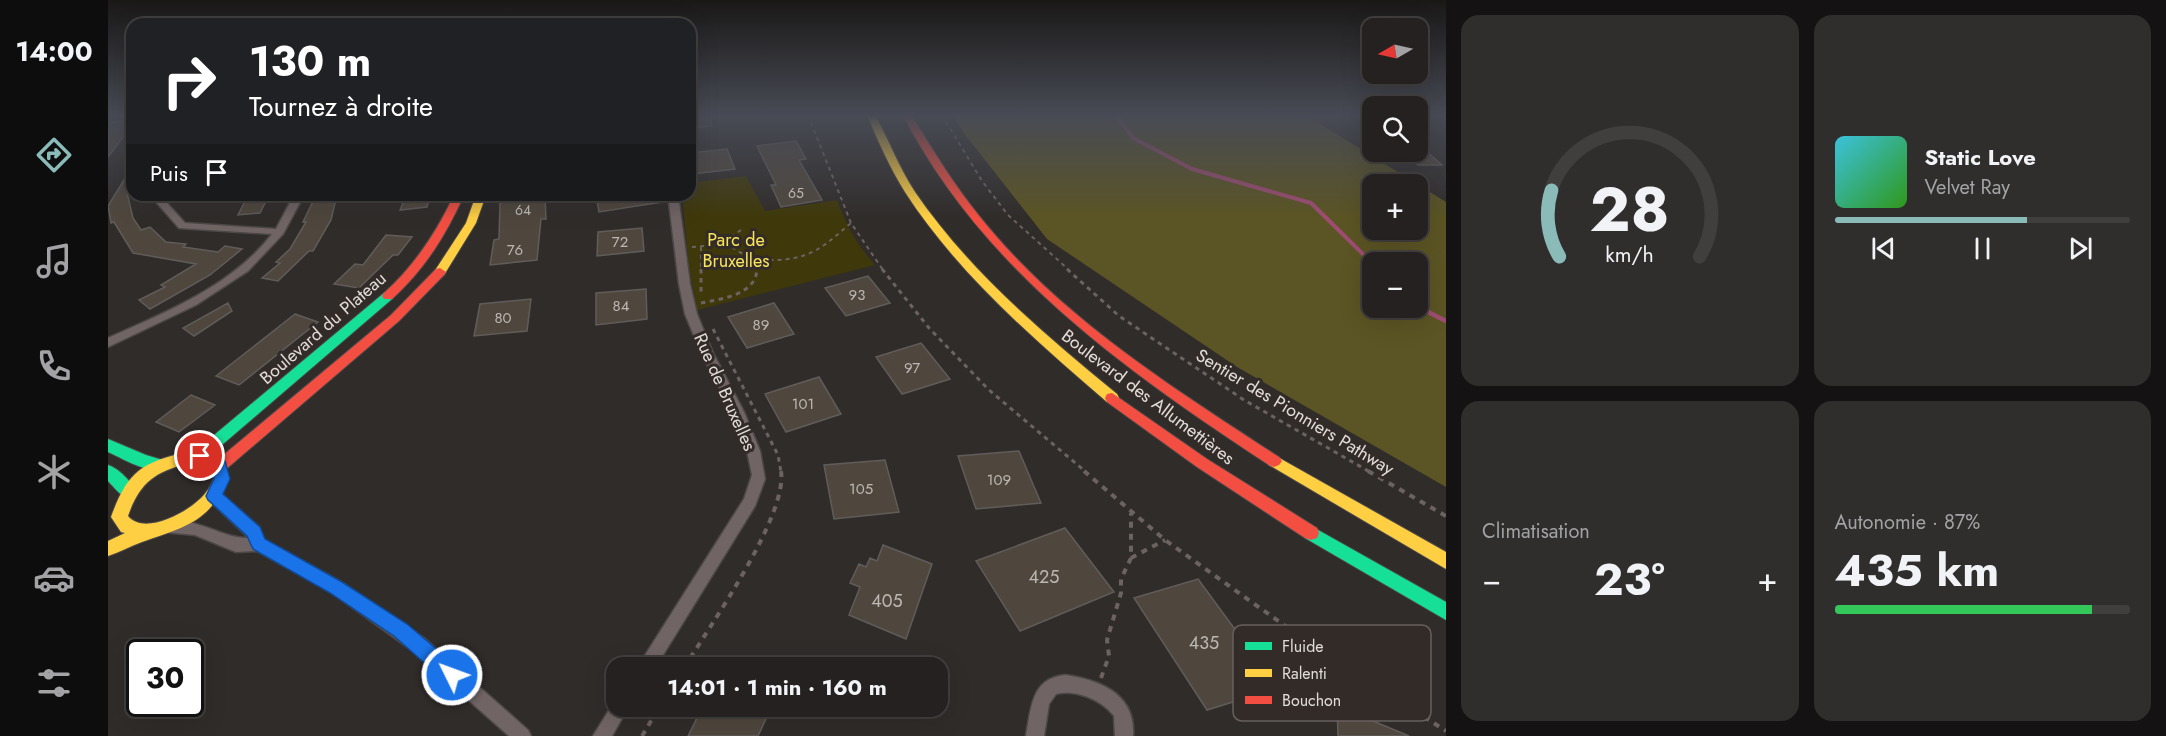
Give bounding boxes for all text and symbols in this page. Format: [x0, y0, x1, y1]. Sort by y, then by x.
north arrow [1362, 18, 1428, 84]
map controls [1362, 18, 1428, 318]
text: 130 m [249, 31, 371, 92]
text: 14:00 [15, 32, 93, 71]
icon: right [150, 42, 228, 120]
text: Tournez à droite [249, 87, 433, 126]
button: search [1362, 96, 1428, 162]
icon: directions [33, 134, 75, 176]
text: Static Love [1925, 141, 2036, 173]
icon: arrive [200, 156, 233, 189]
text: Puis [150, 157, 188, 189]
text: 28 [1590, 165, 1670, 255]
text: Velvet Ray [1925, 173, 2010, 202]
button: + [1362, 174, 1428, 240]
house number: 65 [788, 183, 804, 203]
house number: 64 [515, 200, 531, 220]
park label: Parc de Bruxelles [702, 227, 770, 274]
house number: 72 [612, 231, 628, 253]
icon: previous [1867, 232, 1900, 265]
icon: pause [1966, 232, 1999, 265]
icon: next [2064, 232, 2097, 265]
house number: 76 [507, 239, 523, 261]
icon: music [33, 240, 75, 282]
text: km/h [1606, 240, 1654, 271]
button: − [1362, 252, 1428, 318]
street label: Boulevard du Plateau [254, 266, 392, 390]
house number: 93 [849, 284, 865, 306]
house number: 84 [613, 295, 630, 317]
house number: 80 [494, 307, 512, 329]
house number: 89 [753, 314, 769, 336]
street label: Boulevard des Allumettières [1056, 323, 1240, 471]
street label: Rue de Bruxelles [687, 329, 763, 455]
street label: Sentier des Pionniers Pathway [1191, 342, 1399, 482]
icon: phone [33, 345, 75, 387]
house number: 97 [904, 357, 920, 379]
house number: 101 [792, 393, 814, 415]
pin [174, 430, 225, 481]
icon: arrive [183, 439, 216, 472]
icon: climate [33, 451, 75, 493]
house number: 109 [987, 469, 1011, 491]
house number: 105 [849, 478, 873, 500]
text: Autonomie · 87% [1835, 508, 1980, 537]
text: Climatisation [1482, 517, 1590, 546]
text: 435 km [1835, 538, 1999, 603]
text: 23° [1594, 547, 1665, 612]
text: − [1482, 556, 1501, 603]
text: + [1757, 556, 1778, 603]
icon: car [33, 557, 75, 599]
house number: 425 [1029, 564, 1059, 590]
house number: 405 [871, 588, 903, 614]
legend [1233, 625, 1431, 721]
house number: 435 [1189, 630, 1219, 656]
text: Fluide [1282, 635, 1324, 658]
speed limit sign: 30 [126, 639, 204, 717]
position arrow [420, 643, 484, 707]
icon: filters [33, 662, 75, 704]
text: Ralenti [1282, 662, 1327, 685]
text: 14:01 · 1 min · 160 m [667, 671, 887, 703]
text: Bouchon [1282, 689, 1341, 712]

